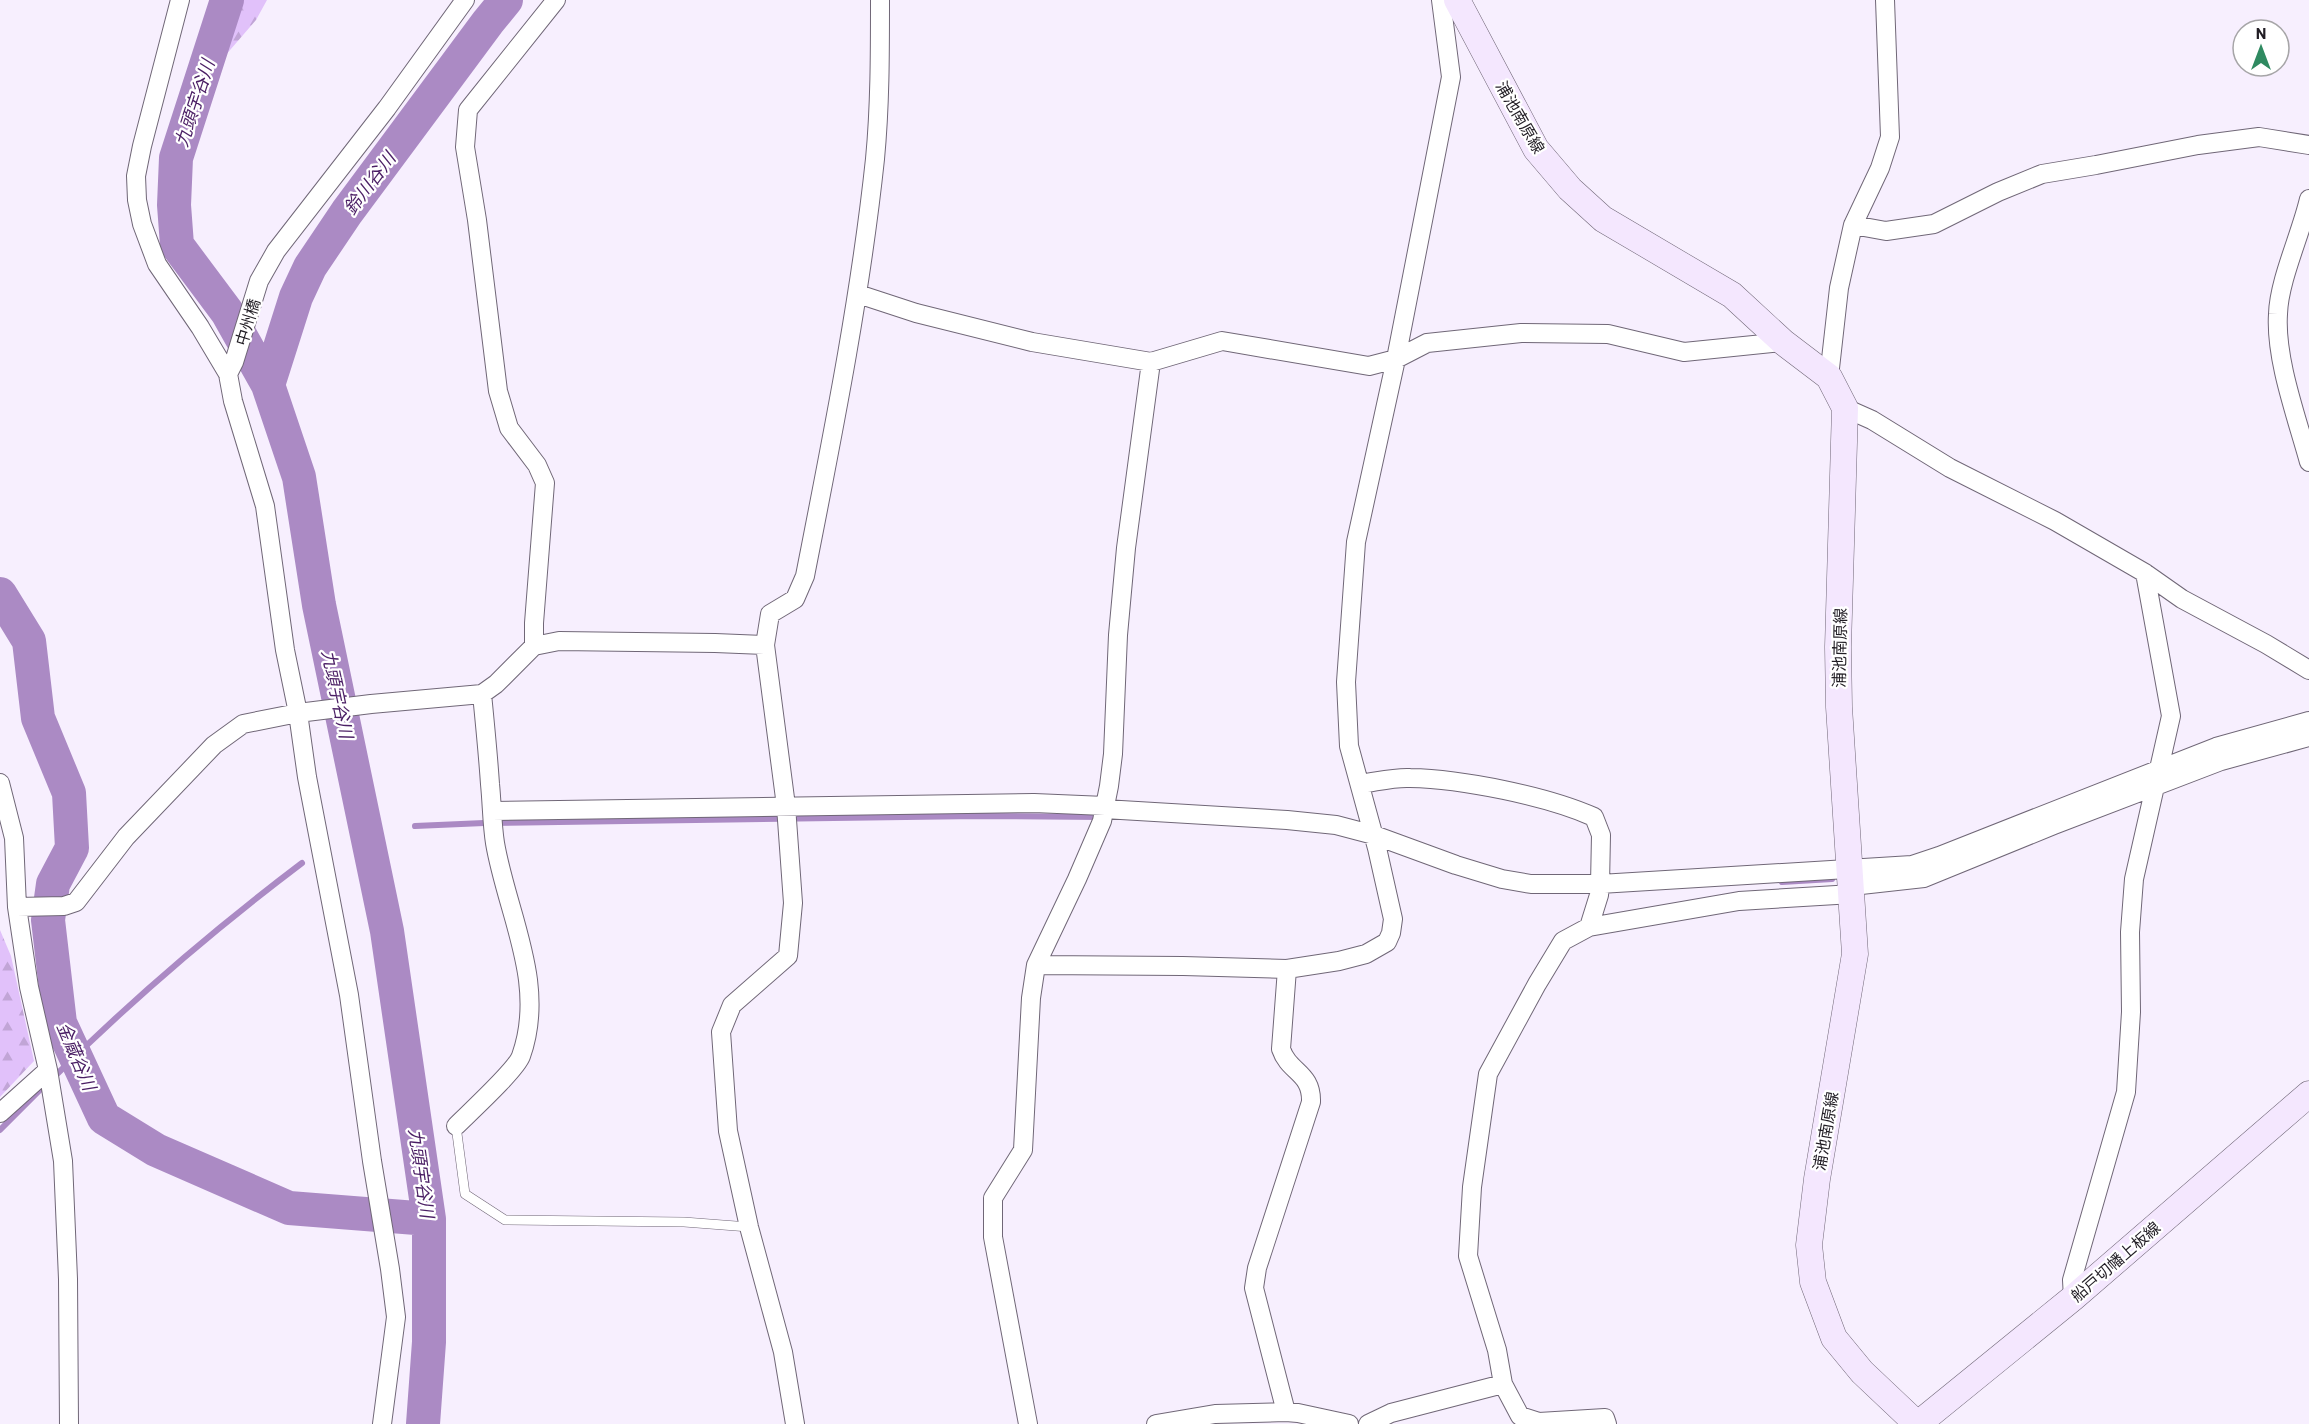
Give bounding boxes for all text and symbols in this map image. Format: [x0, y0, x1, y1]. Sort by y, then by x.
north arrow [2231, 18, 2291, 78]
text: N [2256, 23, 2266, 42]
water label: 九頭宇谷川 [170, 55, 219, 149]
street label: 浦池南原線 [1493, 78, 1549, 156]
water label: 鈴川谷川 [339, 146, 401, 218]
street label: 中州橋 [231, 296, 263, 348]
street label: 浦池南原線 [1829, 608, 1849, 688]
water label: 九頭宇谷川 [318, 648, 359, 742]
water label: 金蔵谷川 [53, 1019, 102, 1095]
street label: 浦池南原線 [1809, 1090, 1841, 1172]
water label: 九頭宇谷川 [405, 1127, 439, 1221]
street label: 船戸切幡上板線 [2066, 1217, 2164, 1305]

